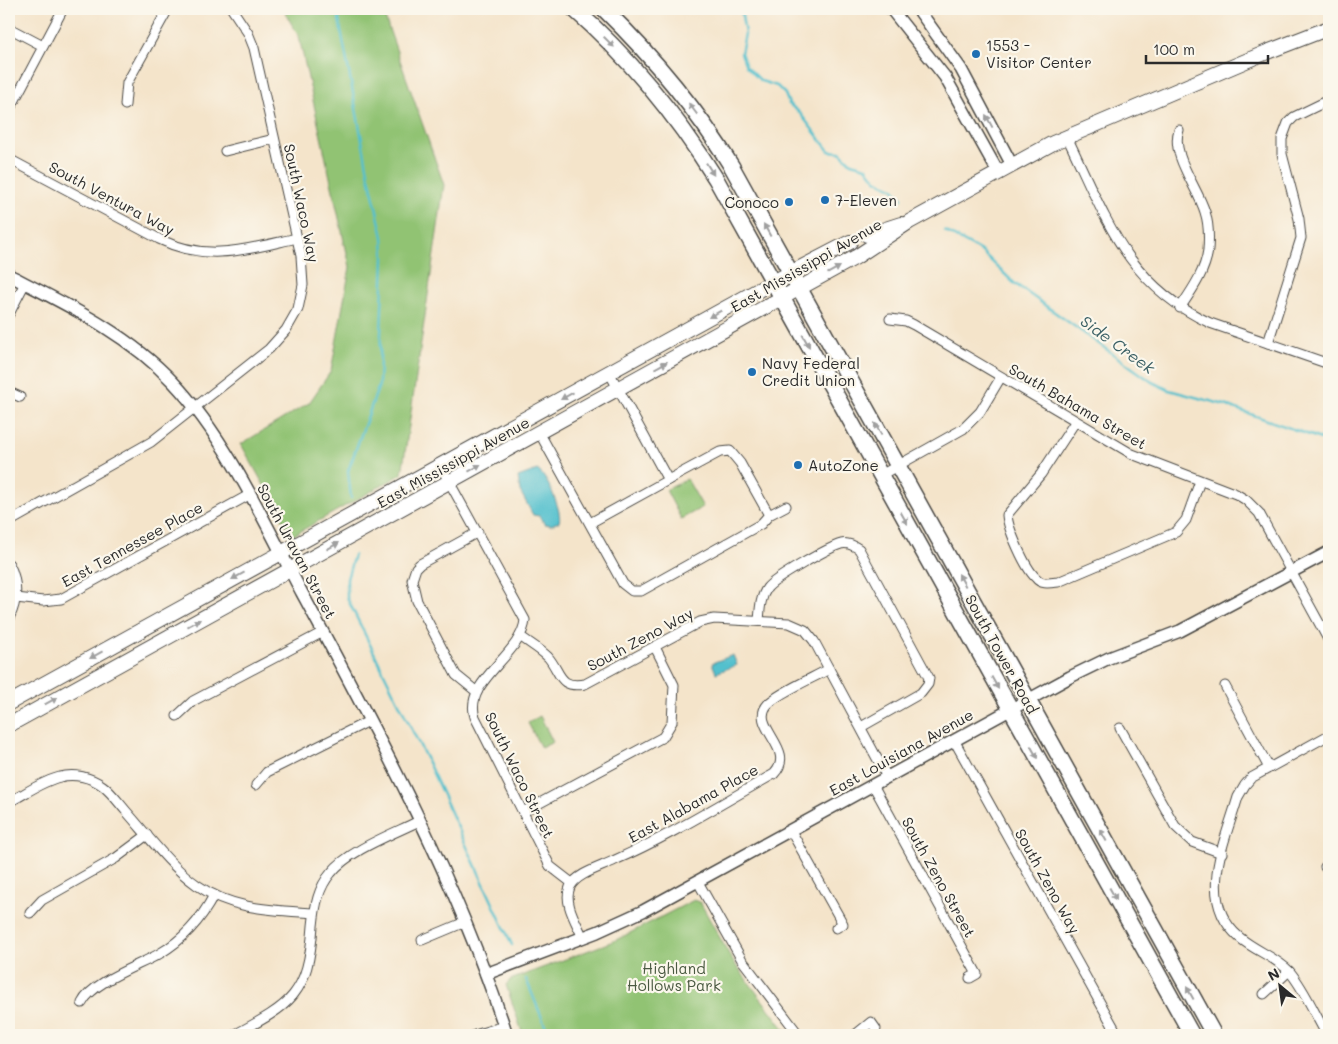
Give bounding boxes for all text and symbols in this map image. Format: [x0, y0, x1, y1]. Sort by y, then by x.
scale bar [1146, 32, 1268, 64]
place label: 1553 - Visitor Center [986, 35, 1092, 72]
one-way arrow [603, 36, 615, 48]
text: 100 m [1153, 39, 1195, 59]
marker: 1553 - Visitor Center [970, 48, 982, 60]
one-way arrow [688, 102, 698, 116]
one-way arrow [985, 114, 993, 129]
street label: South Waco Way [280, 142, 324, 264]
street label: South Ventura Way [46, 156, 178, 240]
one-way arrow [705, 162, 715, 176]
place label: 7-Eleven [835, 190, 897, 210]
place label: Conoco [724, 192, 779, 212]
marker: 7-Eleven [819, 194, 831, 206]
marker: Conoco [783, 196, 795, 208]
street label: East Mississippi Avenue [727, 214, 885, 316]
one-way arrow [763, 223, 772, 236]
one-way arrow [826, 266, 841, 274]
one-way arrow [709, 309, 722, 318]
water label: Side Creek [1077, 310, 1160, 378]
one-way arrow [802, 333, 810, 348]
place label: Navy Federal Credit Union [762, 353, 860, 390]
street label: South Bahama Street [1006, 358, 1150, 454]
one-way arrow [654, 361, 669, 369]
marker: Navy Federal Credit Union [746, 366, 758, 378]
one-way arrow [560, 391, 573, 400]
street label: East Mississippi Avenue [373, 412, 533, 512]
one-way arrow [874, 422, 882, 436]
place label: AutoZone [808, 455, 879, 475]
marker: AutoZone [792, 459, 804, 471]
one-way arrow [468, 464, 483, 472]
street label: South Uravan Street [253, 480, 341, 622]
street label: East Tennessee Place [58, 497, 206, 591]
one-way arrow [900, 511, 908, 525]
one-way arrow [326, 542, 340, 550]
one-way arrow [231, 572, 245, 581]
one-way arrow [958, 573, 966, 588]
street label: South Tower Road [961, 591, 1043, 717]
street label: South Zeno Way [584, 603, 697, 675]
one-way arrow [187, 618, 200, 627]
one-way arrow [88, 651, 103, 659]
one-way arrow [991, 676, 1000, 689]
one-way arrow [44, 697, 59, 705]
street label: East Louisiana Avenue [825, 704, 977, 800]
street label: South Waco Street [481, 709, 559, 841]
one-way arrow [1029, 745, 1038, 759]
street label: East Alabama Place [625, 759, 761, 847]
street label: South Zeno Street [898, 813, 980, 941]
street label: South Zeno Way [1011, 825, 1085, 937]
one-way arrow [1099, 828, 1107, 842]
one-way arrow [1108, 887, 1117, 901]
park label: Highland Hollows Park [627, 958, 721, 995]
north arrow [1256, 962, 1306, 1012]
text: N [1264, 963, 1283, 985]
one-way arrow [1186, 985, 1194, 1000]

